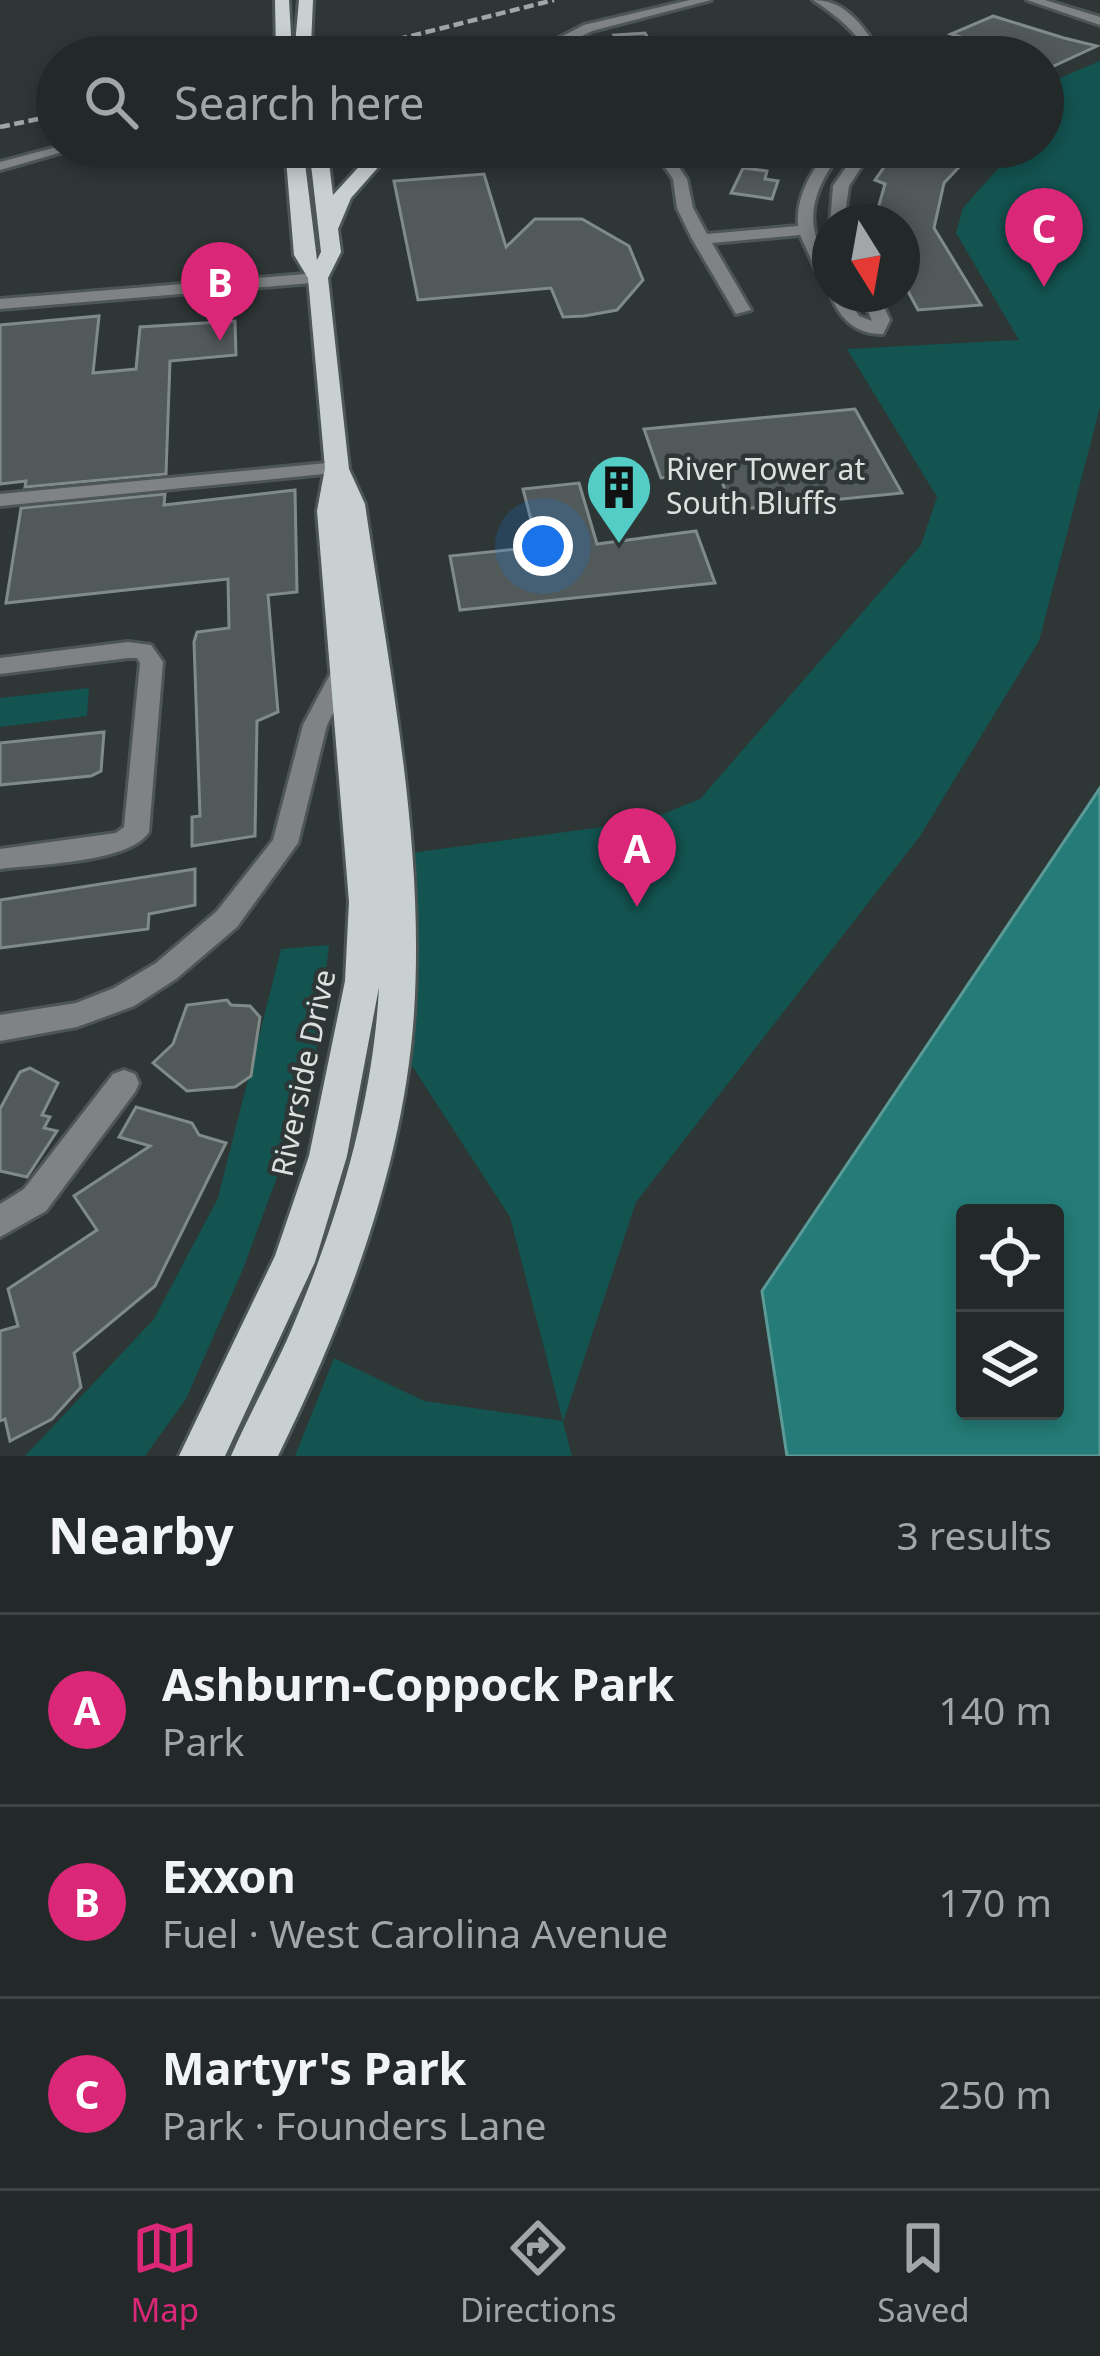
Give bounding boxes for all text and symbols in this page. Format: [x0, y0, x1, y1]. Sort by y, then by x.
search box [36, 36, 1064, 168]
icon: search [78, 69, 144, 135]
text: Search here [174, 72, 424, 133]
pin: C [1005, 188, 1083, 287]
north arrow [812, 204, 920, 312]
pin: B [181, 242, 259, 341]
place label: River Tower at South Bluffs [666, 448, 865, 523]
building icon: River Tower at South Bluffs [584, 452, 654, 546]
your location [513, 516, 573, 576]
pin: A [598, 808, 676, 907]
street label: Riverside Drive [261, 966, 344, 1180]
map controls [956, 1204, 1064, 1420]
button: locate [956, 1204, 1064, 1312]
button: layers [956, 1312, 1064, 1420]
text: Nearby [48, 1499, 234, 1569]
text: 3 results [897, 1508, 1052, 1561]
text: Ashburn-Coppock Park [162, 1653, 674, 1714]
text: A [74, 1683, 101, 1736]
text: 140 m [938, 1683, 1052, 1736]
text: Park [162, 1714, 244, 1767]
text: Exxon [162, 1845, 296, 1906]
text: B [74, 1875, 100, 1928]
text: 170 m [938, 1875, 1052, 1928]
text: Fuel · West Carolina Avenue [162, 1906, 668, 1959]
text: Martyr's Park [162, 2037, 466, 2098]
text: C [74, 2067, 100, 2120]
text: 250 m [938, 2067, 1052, 2120]
text: Park · Founders Lane [162, 2098, 547, 2151]
tab: Map [130, 2215, 199, 2332]
tab: Directions [460, 2215, 617, 2332]
tab: Saved [877, 2215, 970, 2332]

